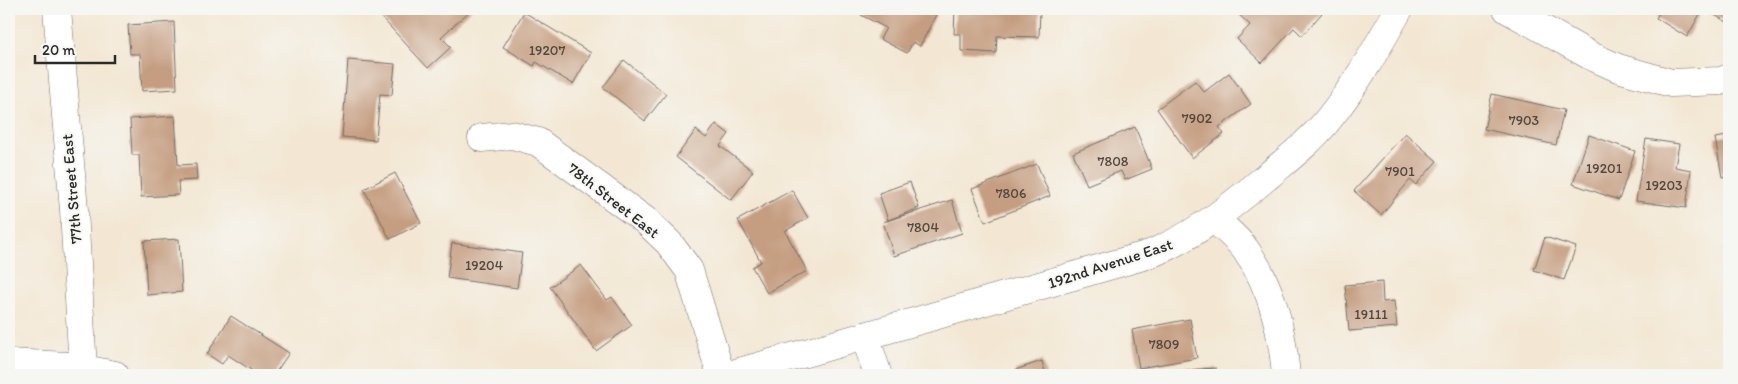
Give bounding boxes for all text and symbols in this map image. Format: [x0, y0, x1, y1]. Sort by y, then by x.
scale bar [35, 32, 115, 64]
text: 20 m [42, 41, 76, 59]
house number: 19207 [529, 42, 565, 59]
house number: 7902 [1182, 110, 1213, 127]
house number: 7903 [1509, 112, 1540, 129]
street label: 77th Street East [57, 133, 86, 245]
house number: 7808 [1098, 153, 1129, 170]
street label: 78th Street East [564, 159, 663, 242]
house number: 19201 [1586, 160, 1623, 177]
house number: 7901 [1385, 163, 1415, 180]
house number: 19203 [1645, 177, 1683, 194]
house number: 7806 [996, 185, 1026, 202]
house number: 7804 [907, 219, 939, 236]
street label: 192nd Avenue East [1045, 234, 1175, 293]
house number: 19204 [465, 257, 504, 274]
house number: 19111 [1354, 306, 1388, 323]
house number: 7809 [1149, 336, 1179, 353]

